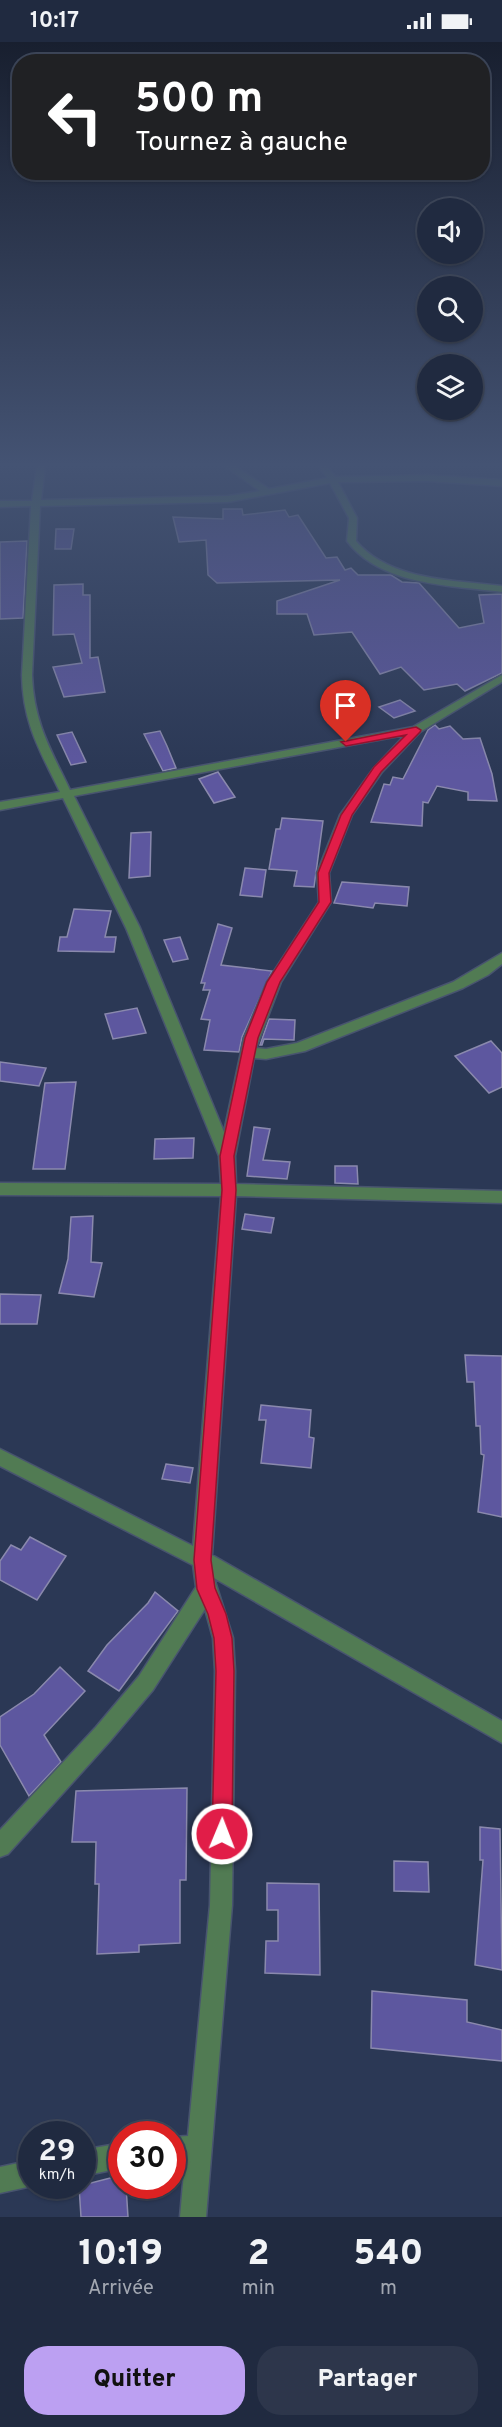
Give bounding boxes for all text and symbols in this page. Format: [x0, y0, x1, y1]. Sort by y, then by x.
text: 10:17 [30, 8, 79, 35]
text: 500 m [135, 74, 263, 127]
icon: left [36, 78, 114, 156]
text: Tournez à gauche [135, 126, 348, 160]
map controls [417, 198, 483, 420]
button: sound [417, 198, 483, 264]
button: search [417, 276, 483, 342]
button: layers [417, 354, 483, 420]
pin [320, 680, 371, 742]
icon: arrive [329, 689, 362, 722]
position arrow [190, 1802, 254, 1866]
speed limit sign: 30 [108, 2121, 186, 2199]
text: 29 [39, 2134, 75, 2171]
text: km/h [39, 2166, 75, 2185]
text: 10:19 [79, 2232, 163, 2278]
text: 2 [247, 2232, 269, 2278]
text: 540 [354, 2232, 423, 2278]
text: Arrivée [88, 2276, 154, 2302]
text: min [242, 2276, 275, 2302]
text: m [380, 2276, 397, 2302]
button: Quitter [24, 2346, 245, 2415]
button: Partager [257, 2346, 478, 2415]

